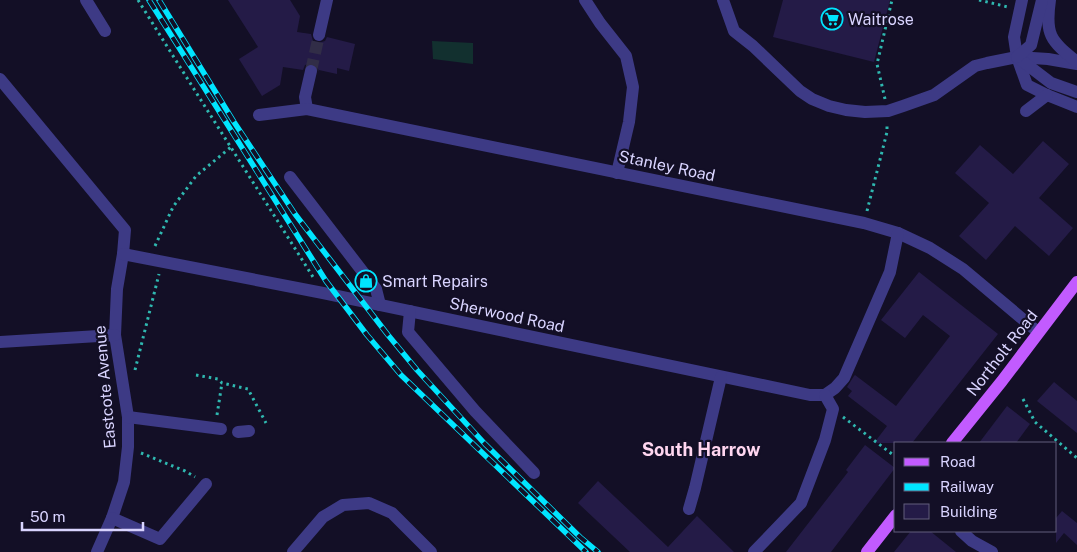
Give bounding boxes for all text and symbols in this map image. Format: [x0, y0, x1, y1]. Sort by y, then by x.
supermarket icon: Waitrose [820, 7, 844, 31]
place label: Waitrose [848, 10, 914, 29]
street label: Stanley Road [617, 146, 717, 186]
shop icon: Smart Repairs [354, 269, 378, 293]
place label: Smart Repairs [382, 272, 488, 291]
street label: Sherwood Road [448, 294, 566, 336]
street label: Northolt Road [963, 306, 1041, 400]
street label: Eastcote Avenue [90, 325, 120, 449]
district label: South Harrow [642, 439, 760, 460]
legend [894, 442, 1057, 532]
text: Road [940, 453, 976, 470]
text: Railway [940, 478, 994, 495]
scale bar [22, 500, 144, 532]
text: Building [940, 503, 998, 520]
text: 50 m [30, 508, 65, 525]

